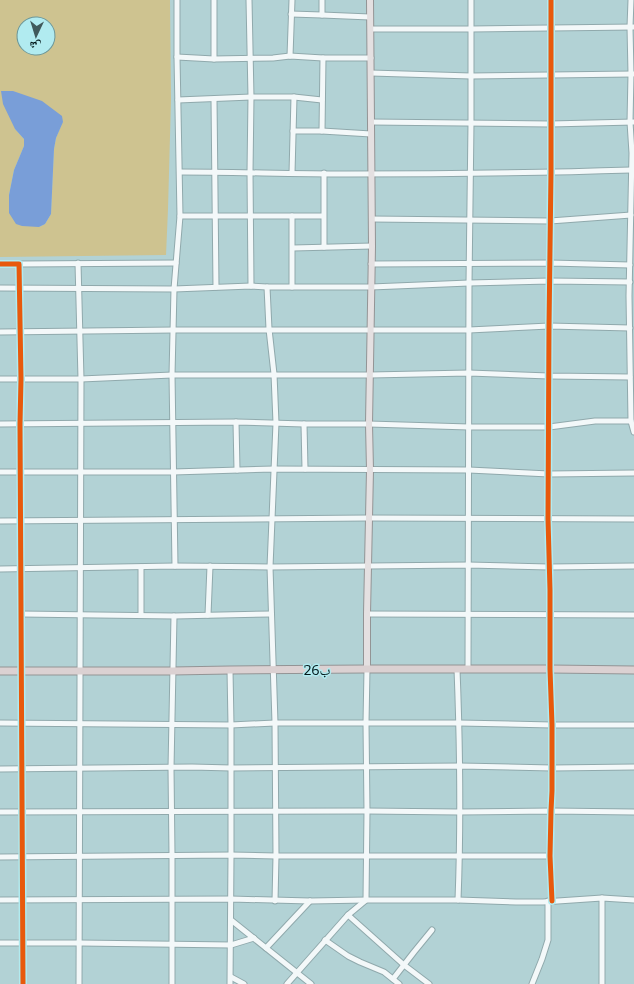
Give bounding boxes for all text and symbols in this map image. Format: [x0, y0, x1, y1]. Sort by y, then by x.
north arrow [16, 16, 56, 56]
text: ش [29, 38, 42, 52]
street label: 26ب [304, 662, 331, 679]

